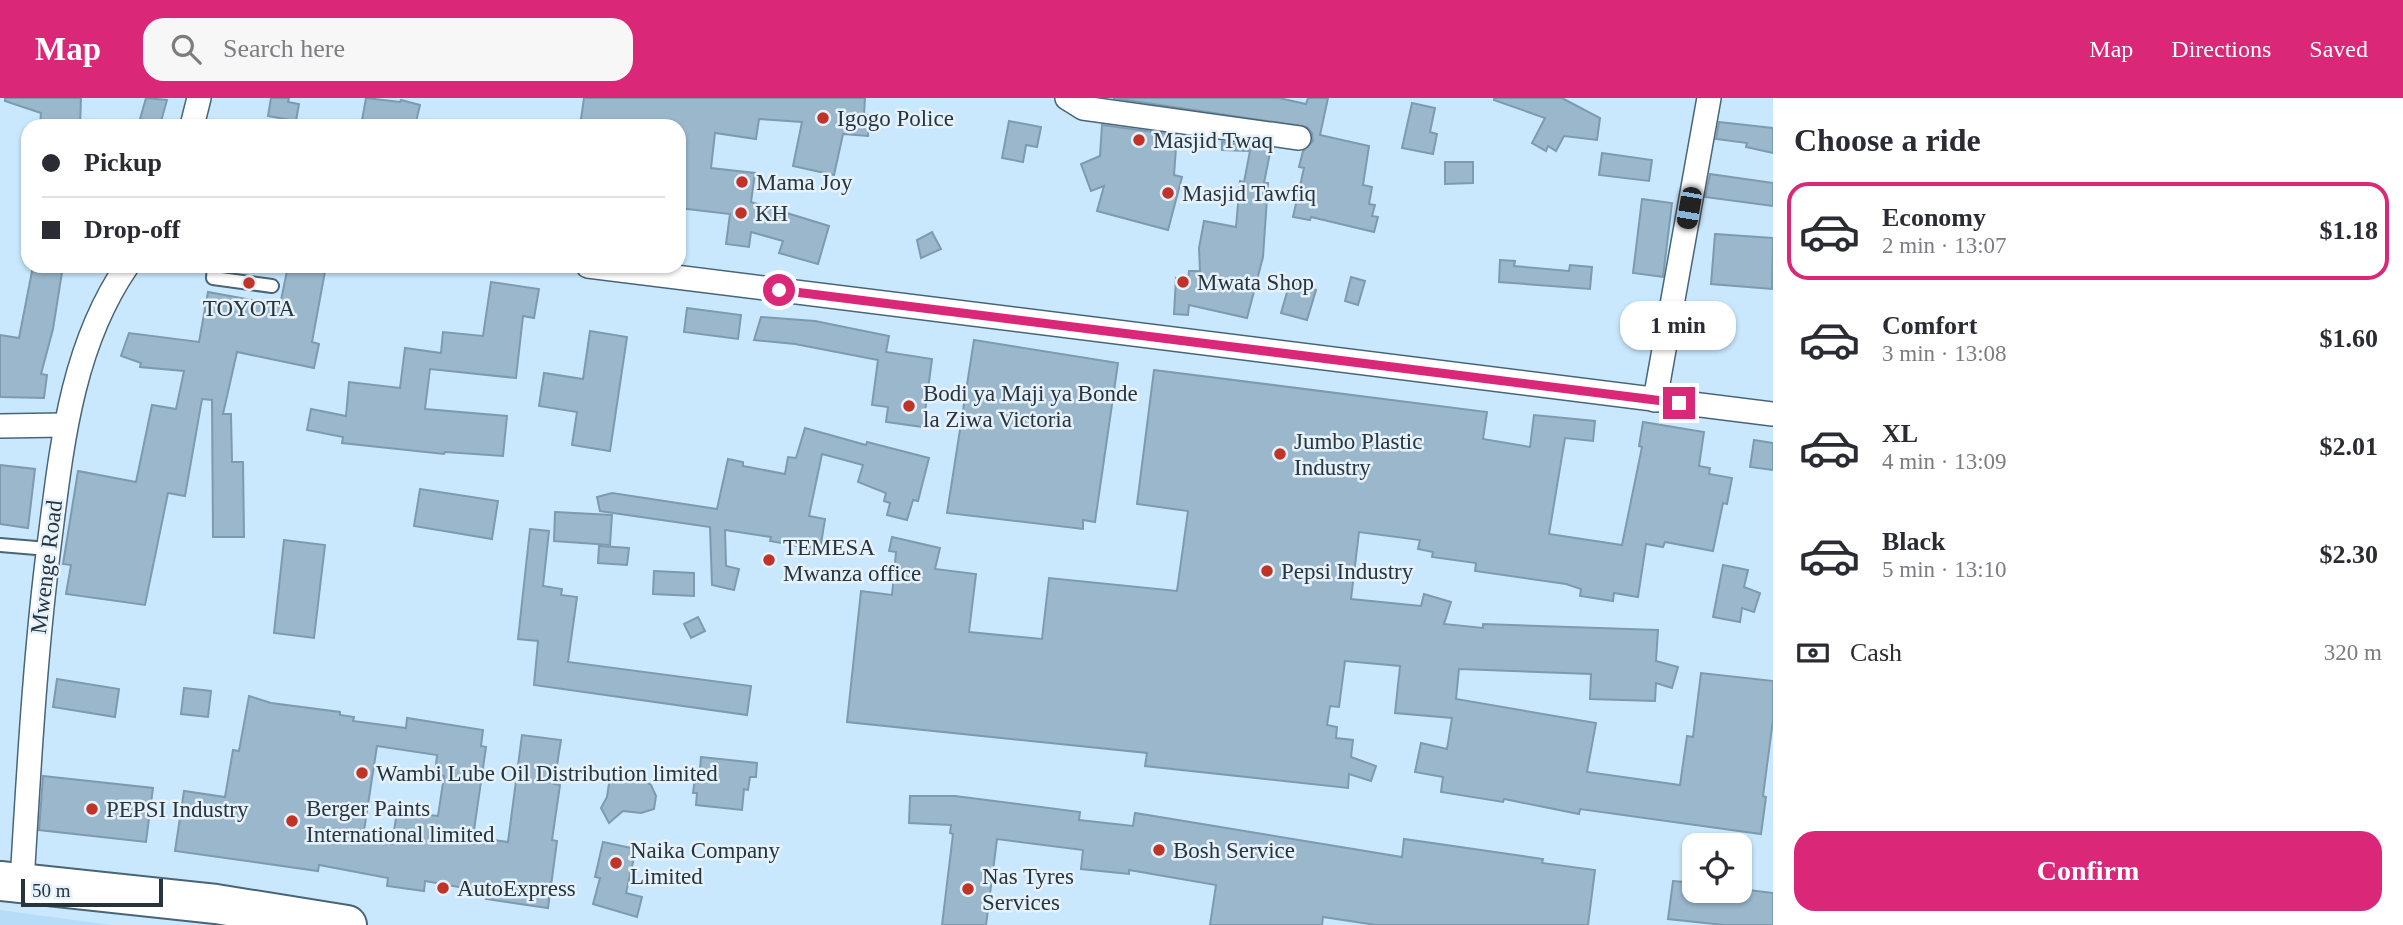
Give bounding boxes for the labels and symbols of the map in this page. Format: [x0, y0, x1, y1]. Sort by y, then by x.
place label: Igogo Police [837, 106, 954, 131]
marker: Igogo Police [815, 110, 831, 126]
place label: Masjid Twaq [1153, 128, 1273, 153]
marker: Masjid Twaq [1131, 132, 1147, 148]
place label: Mama Joy [756, 170, 853, 195]
marker: Mama Joy [734, 174, 750, 190]
place label: Masjid Tawfiq [1182, 181, 1317, 206]
marker: Masjid Tawfiq [1160, 185, 1176, 201]
car [1676, 185, 1703, 231]
place label: KH [755, 201, 788, 226]
marker: KH [733, 205, 749, 221]
place label: Mwata Shop [1197, 270, 1314, 295]
route start [763, 274, 795, 306]
marker: Mwata Shop [1175, 274, 1191, 290]
marker: TOYOTA [241, 275, 257, 291]
place label: TOYOTA [203, 296, 296, 321]
callout: 1 min [1621, 302, 1737, 350]
place label: Bodi ya Maji ya Bonde la Ziwa Victoria [923, 381, 1138, 432]
route end [1663, 387, 1695, 419]
marker: Bodi ya Maji ya Bonde la Ziwa Victoria [901, 398, 917, 414]
place label: Jumbo Plastic Industry [1294, 429, 1422, 480]
marker: Jumbo Plastic Industry [1272, 446, 1288, 462]
street label: Mwenge Road [26, 498, 67, 635]
place label: TEMESA Mwanza office [783, 535, 921, 586]
marker: TEMESA Mwanza office [761, 552, 777, 568]
place label: Pepsi Industry [1281, 559, 1414, 584]
marker: Pepsi Industry [1259, 563, 1275, 579]
place label: Wambi Lube Oil Distribution limited [376, 761, 718, 786]
marker: Wambi Lube Oil Distribution limited [354, 765, 370, 781]
place label: Berger Paints International limited [306, 796, 495, 847]
place label: PEPSI Industry [106, 797, 249, 822]
marker: PEPSI Industry [84, 801, 100, 817]
marker: Berger Paints International limited [284, 813, 300, 829]
place label: Naika Company Limited [630, 838, 781, 889]
place label: Bosh Service [1173, 838, 1295, 863]
marker: Bosh Service [1151, 842, 1167, 858]
marker: Naika Company Limited [608, 855, 624, 871]
place label: Nas Tyres Services [982, 864, 1074, 915]
scale bar [21, 876, 163, 908]
place label: AutoExpress [457, 876, 576, 901]
marker: AutoExpress [435, 880, 451, 896]
marker: Nas Tyres Services [960, 881, 976, 897]

